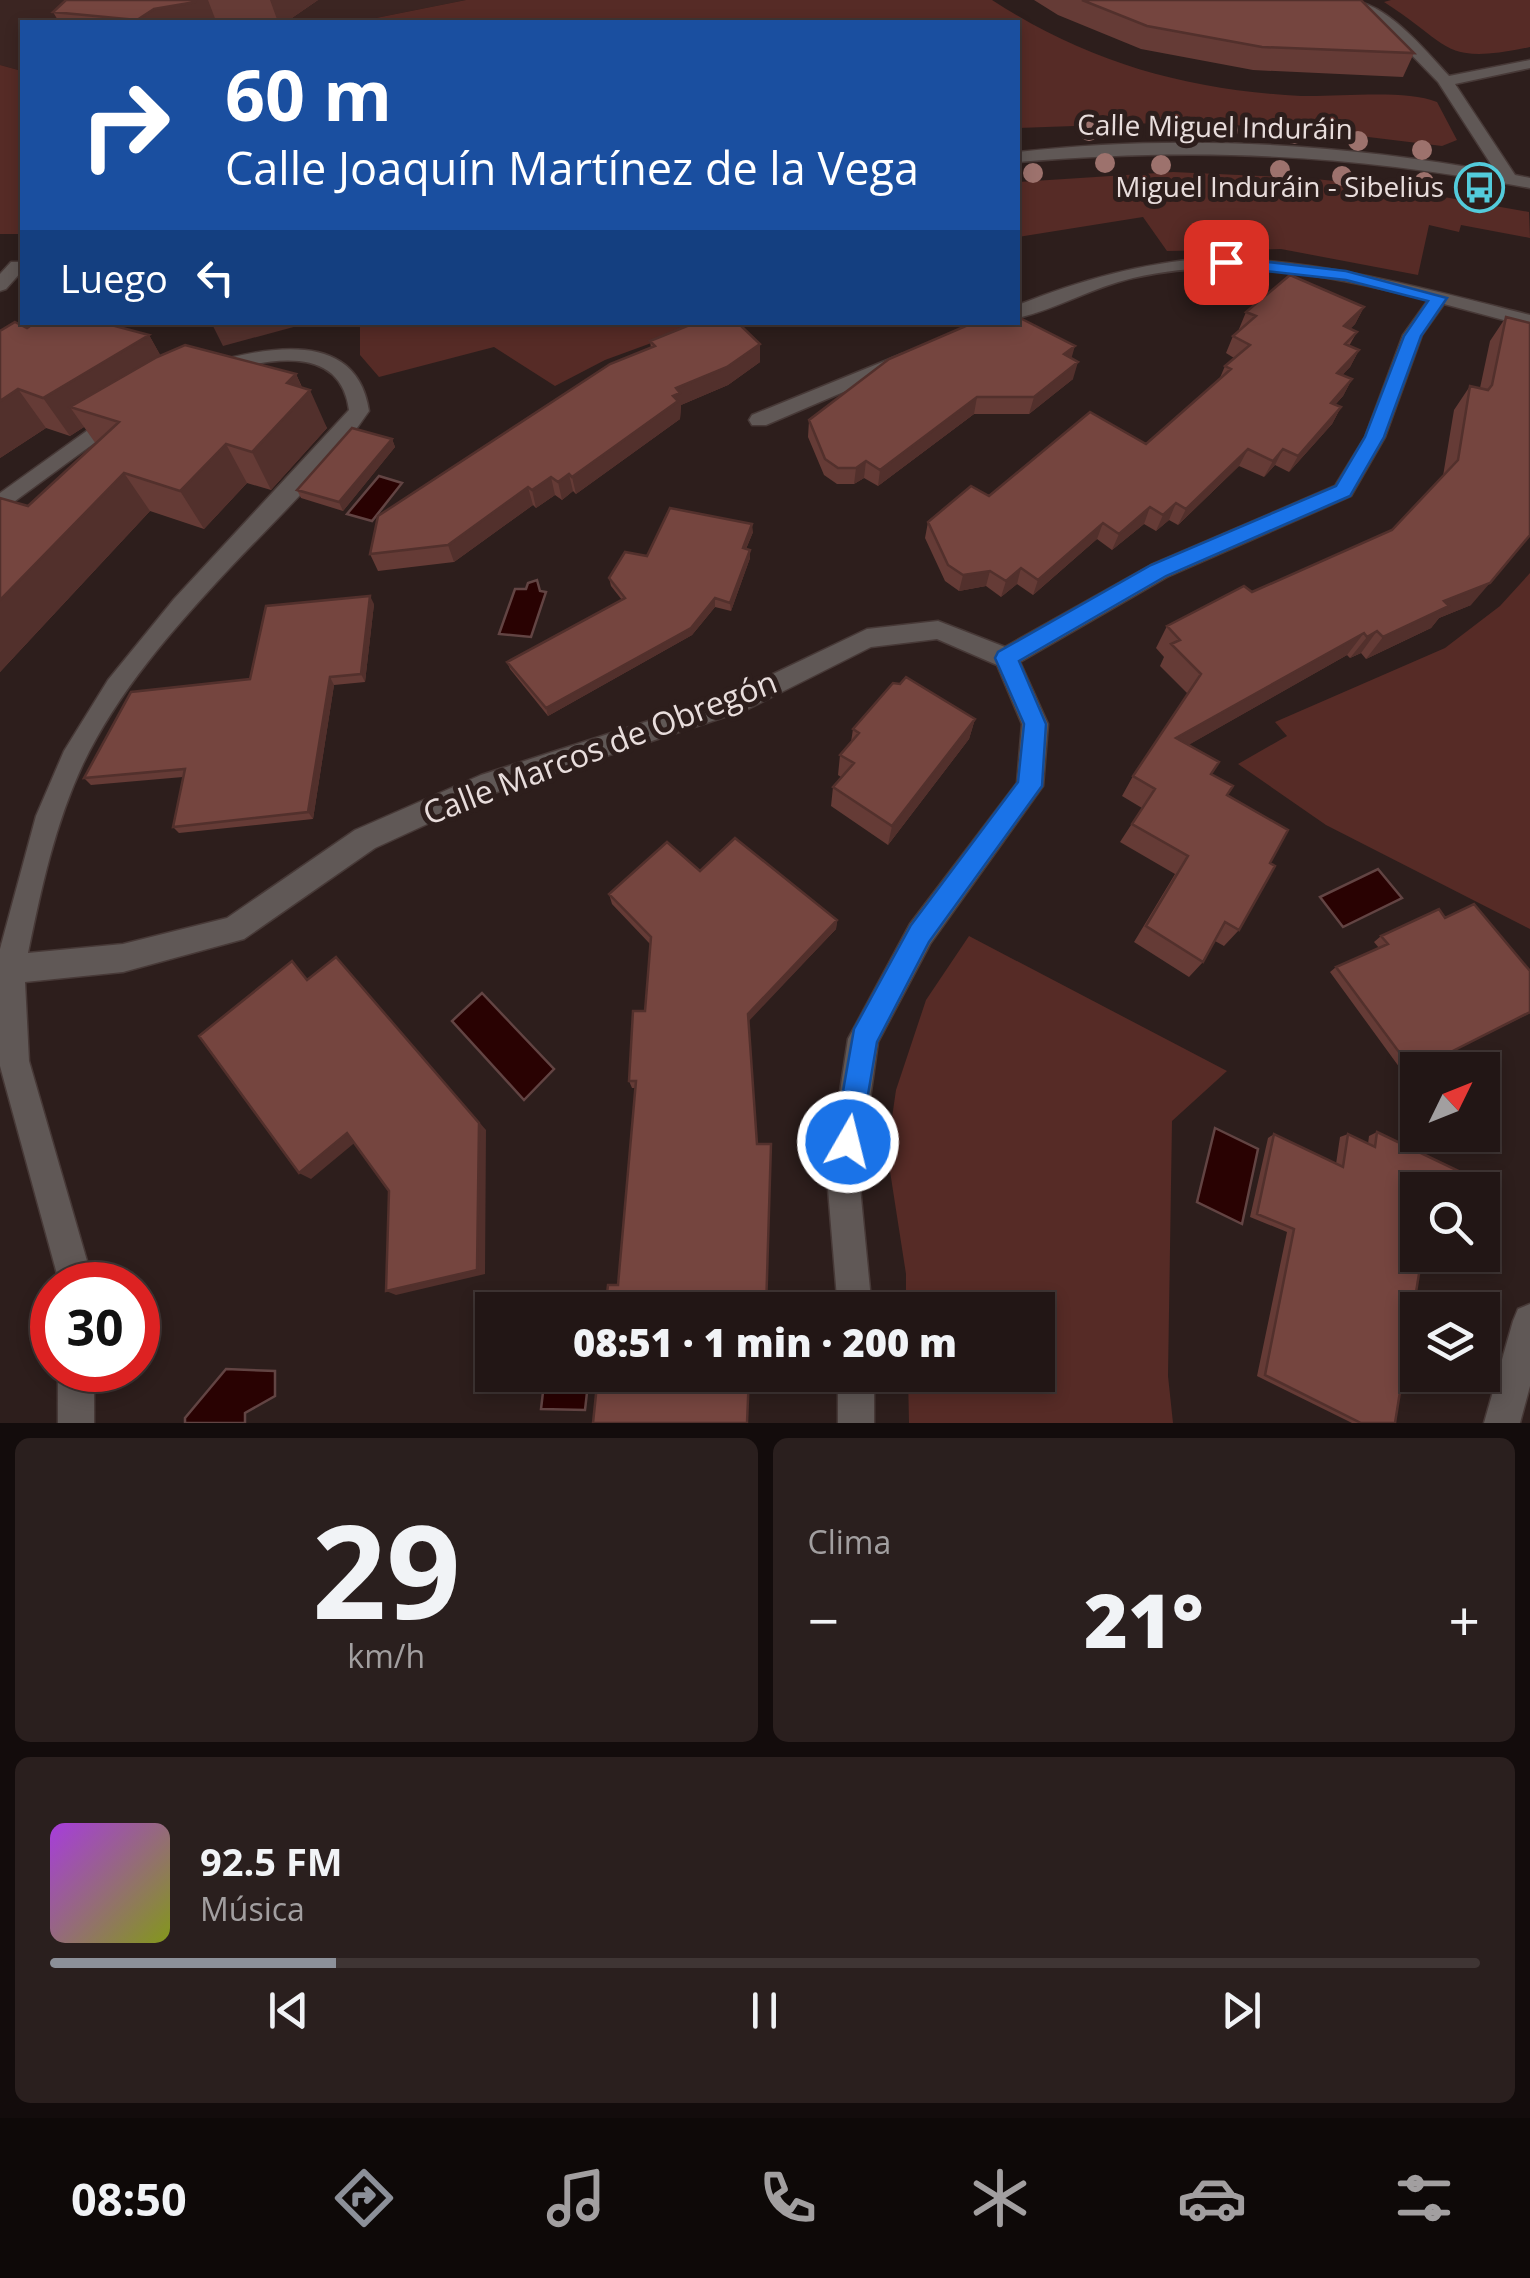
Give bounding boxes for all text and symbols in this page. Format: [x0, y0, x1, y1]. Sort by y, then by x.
text: 60 m [225, 46, 392, 142]
icon: right [60, 60, 190, 190]
street label: Calle Miguel Induráin [1077, 105, 1353, 147]
text: Calle Joaquín Martínez de la Vega [225, 137, 919, 198]
bus stop icon: Miguel Induráin - Sibelius [1453, 161, 1505, 213]
place label: Miguel Induráin - Sibelius [1115, 167, 1444, 205]
pin [1184, 220, 1269, 305]
icon: arrive [1199, 235, 1254, 290]
icon: left [188, 250, 243, 305]
text: Luego [60, 252, 168, 304]
street label: Calle Marcos de Obregón [416, 659, 783, 834]
north arrow [1400, 1052, 1500, 1152]
map controls [1400, 1052, 1500, 1392]
position arrow [796, 1090, 900, 1194]
button: search [1400, 1172, 1500, 1272]
speed limit sign: 30 [30, 1262, 160, 1392]
button: layers [1400, 1292, 1500, 1392]
text: 08:51 · 1 min · 200 m [573, 1316, 957, 1368]
text: 29 [312, 1480, 461, 1657]
text: Clima [808, 1520, 891, 1563]
text: 21° [1084, 1568, 1204, 1670]
text: − [808, 1582, 839, 1657]
text: + [1449, 1582, 1480, 1657]
text: km/h [347, 1634, 425, 1677]
text: 92.5 FM [200, 1835, 343, 1887]
text: Música [200, 1887, 305, 1930]
icon: previous [261, 1983, 316, 2038]
icon: pause [737, 1983, 792, 2038]
icon: next [1214, 1983, 1269, 2038]
icon: directions [329, 2163, 399, 2233]
icon: music [541, 2163, 611, 2233]
icon: phone [753, 2163, 823, 2233]
icon: climate [965, 2163, 1035, 2233]
icon: car [1177, 2163, 1247, 2233]
icon: filters [1389, 2163, 1459, 2233]
text: 08:50 [71, 2168, 187, 2229]

